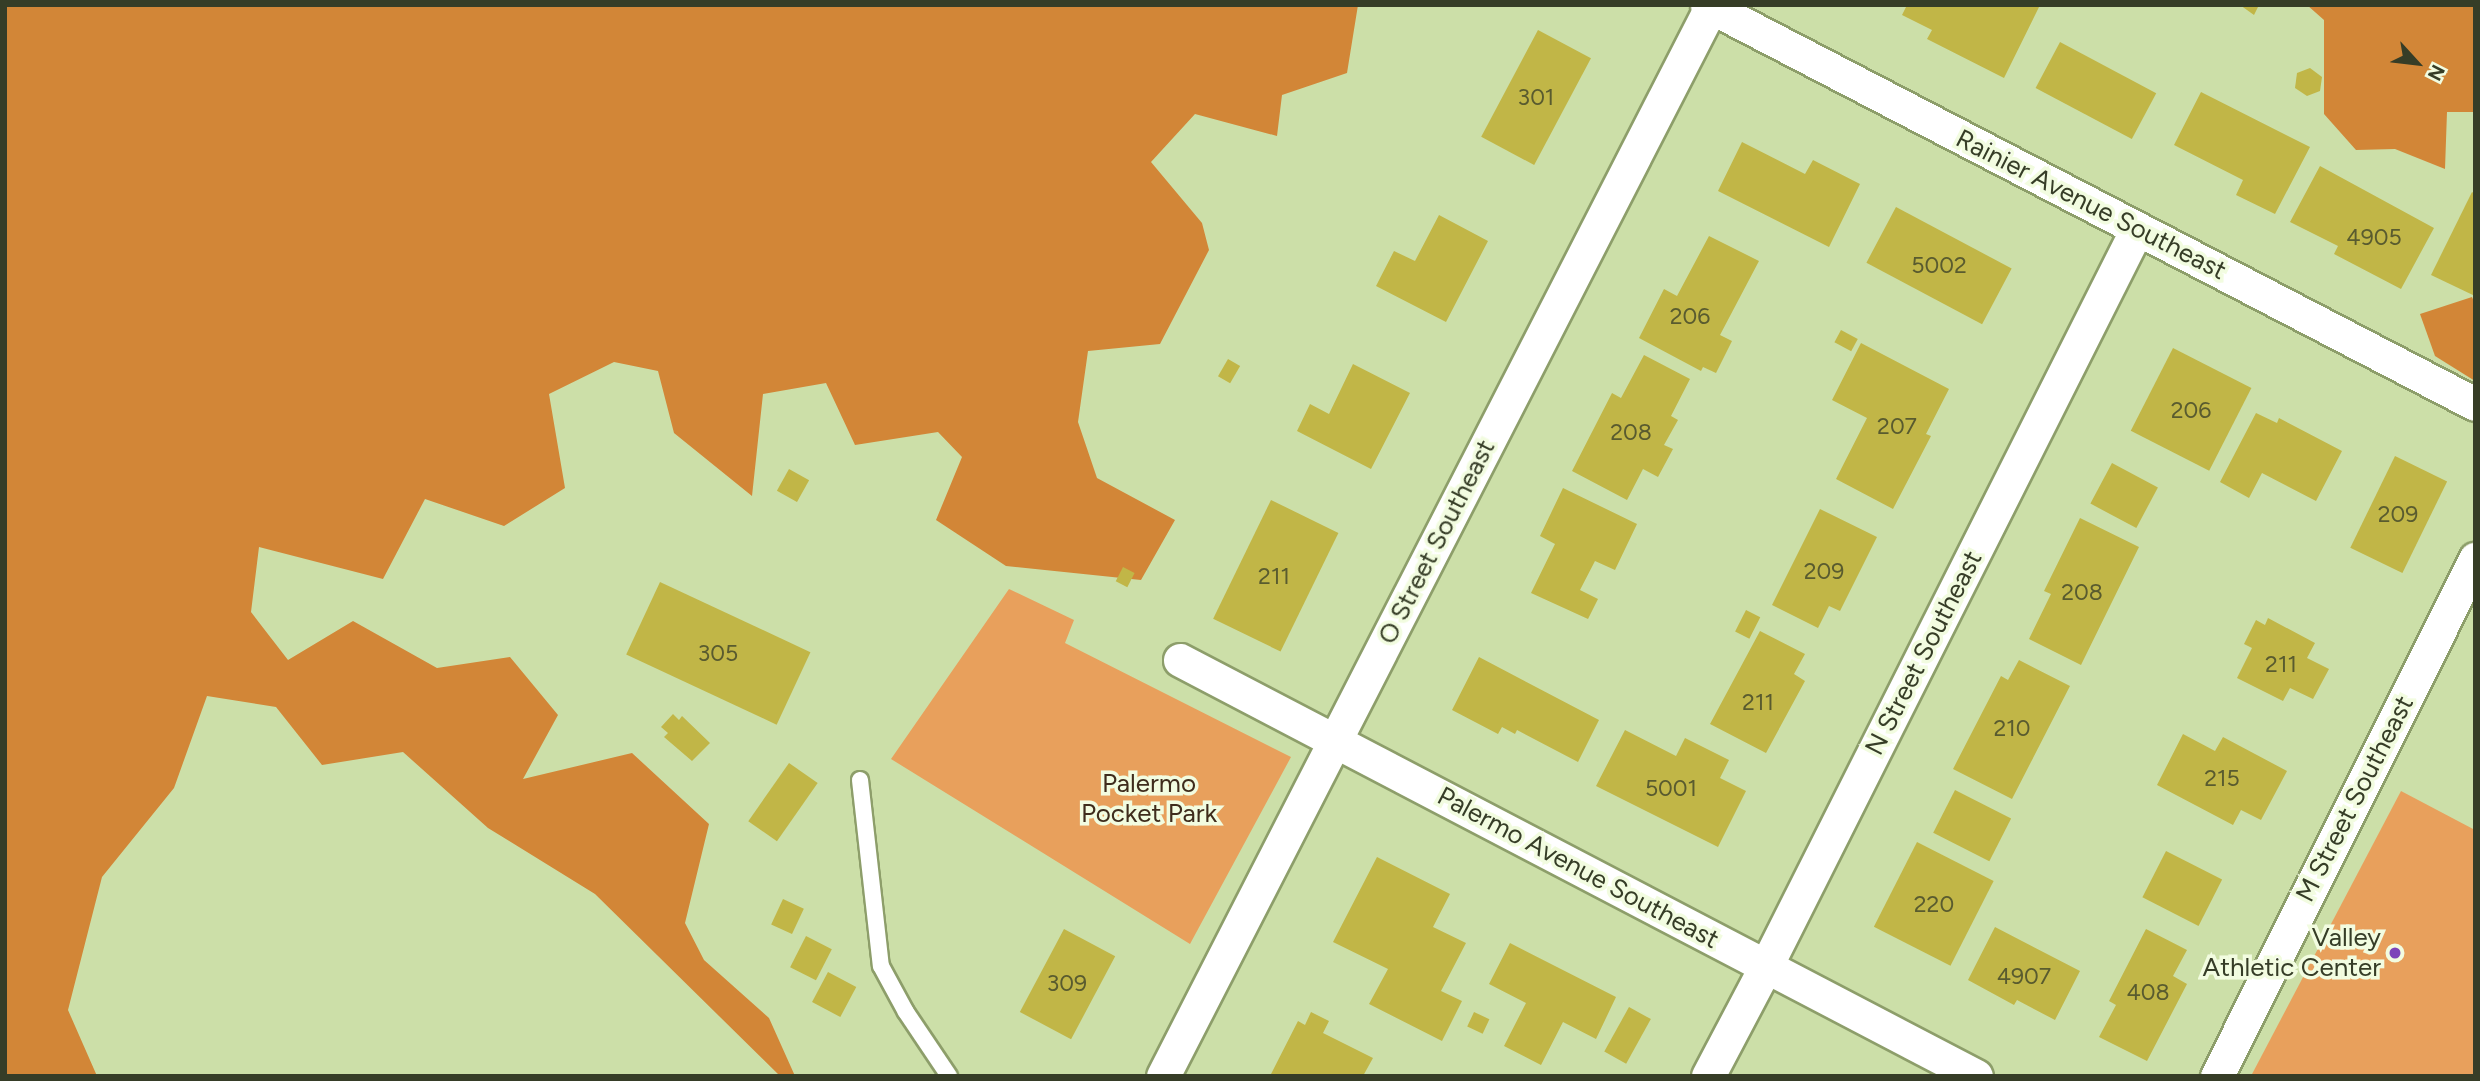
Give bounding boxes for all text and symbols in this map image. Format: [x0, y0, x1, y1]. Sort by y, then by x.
north arrow [2382, 28, 2452, 98]
text: N [2423, 61, 2450, 85]
house number: 301 [1518, 83, 1554, 111]
street label: Rainier Avenue Southeast [1951, 123, 2231, 287]
house number: 4905 [2346, 223, 2402, 251]
house number: 5002 [1911, 251, 1967, 279]
house number: 206 [1670, 302, 1710, 330]
house number: 206 [2171, 396, 2211, 424]
house number: 207 [1877, 412, 1917, 440]
house number: 208 [1610, 418, 1652, 446]
street label: O Street Southeast [1372, 435, 1502, 649]
house number: 209 [2378, 500, 2418, 528]
street label: N Street Southeast [1859, 546, 1989, 760]
house number: 209 [1804, 557, 1844, 585]
house number: 211 [1258, 562, 1290, 590]
house number: 208 [2061, 578, 2103, 606]
house number: 305 [698, 639, 738, 667]
house number: 211 [2265, 650, 2297, 678]
house number: 211 [1742, 688, 1774, 716]
street label: M Street Southeast [2290, 691, 2420, 907]
house number: 210 [1993, 714, 2031, 742]
house number: 215 [2204, 764, 2240, 792]
park label: Palermo Pocket Park [1081, 768, 1217, 830]
house number: 5001 [1645, 774, 1697, 802]
street label: Palermo Avenue Southeast [1432, 781, 1724, 955]
house number: 220 [1914, 890, 1954, 918]
place label: Valley Athletic Center [2203, 922, 2381, 984]
marker: Valley Athletic Center [2387, 945, 2403, 961]
house number: 4907 [1997, 962, 2051, 990]
house number: 309 [1047, 969, 1087, 997]
house number: 408 [2126, 978, 2170, 1006]

